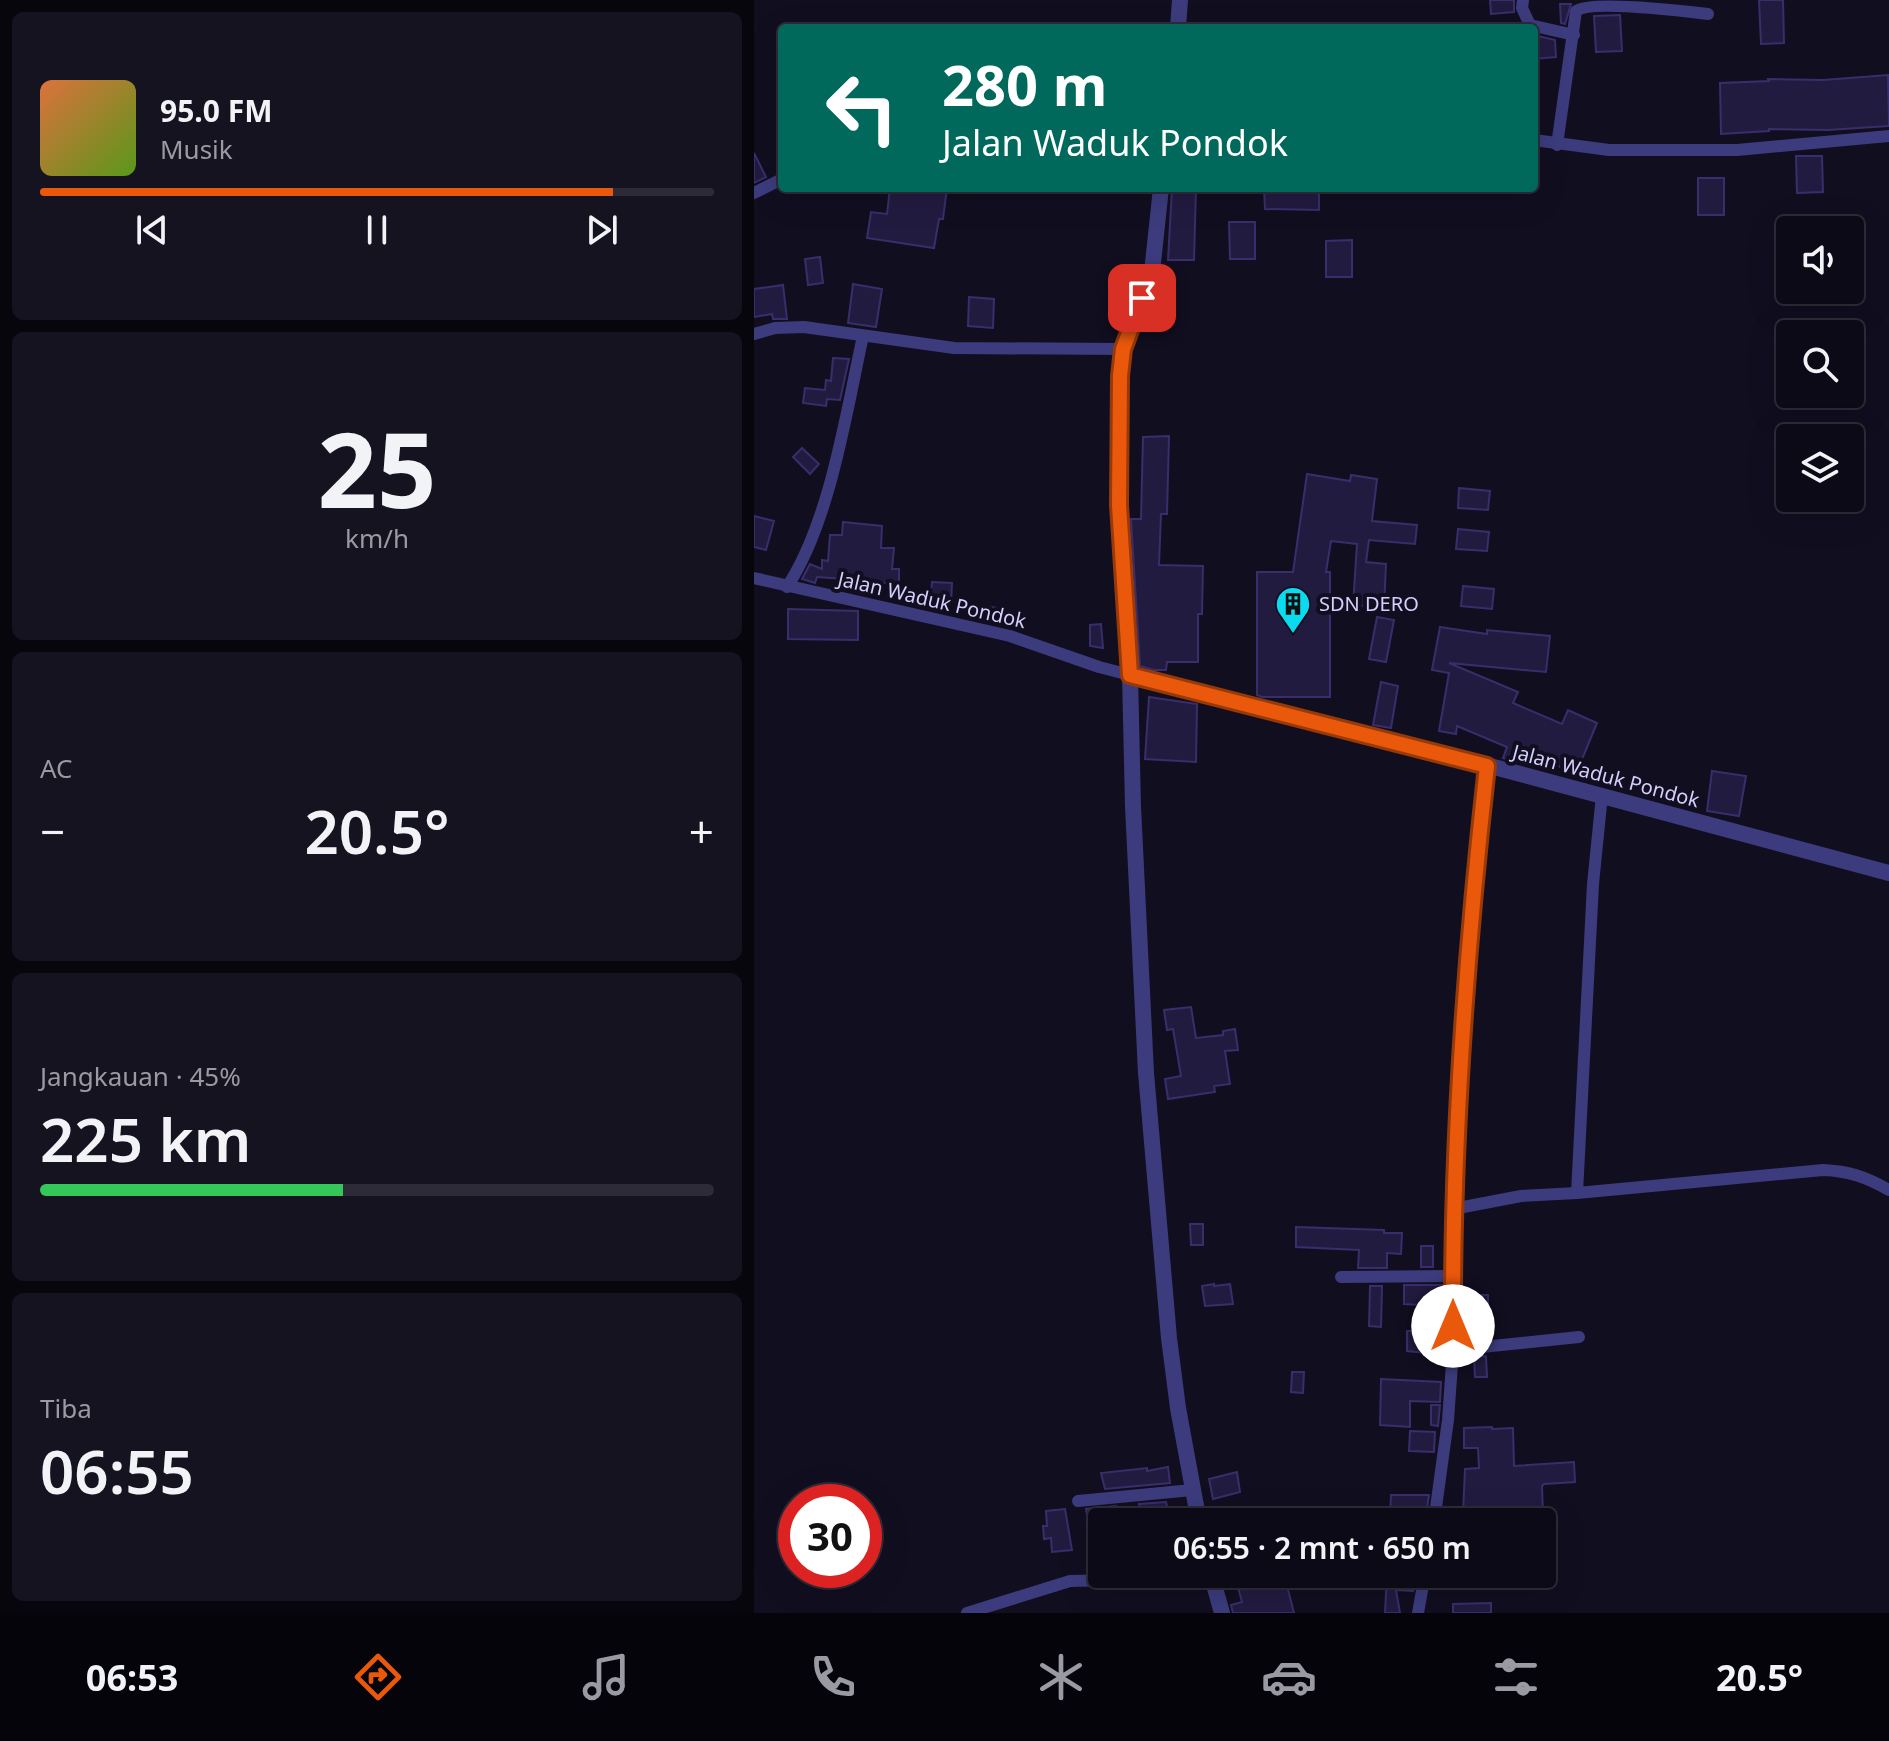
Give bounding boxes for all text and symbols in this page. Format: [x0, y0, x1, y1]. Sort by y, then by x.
text: 280 m [942, 46, 1107, 122]
icon: left [810, 56, 914, 160]
text: 95.0 FM [160, 90, 272, 131]
text: Jalan Waduk Pondok [942, 118, 1288, 167]
text: Musik [160, 131, 233, 167]
icon: previous [130, 208, 174, 252]
icon: pause [355, 208, 399, 252]
icon: next [580, 208, 624, 252]
map controls [1776, 216, 1864, 512]
button: sound [1776, 216, 1864, 304]
pin [1108, 264, 1176, 332]
icon: arrive [1120, 276, 1164, 320]
button: search [1776, 320, 1864, 408]
text: 25 [318, 397, 436, 538]
button: layers [1776, 424, 1864, 512]
text: km/h [345, 520, 409, 556]
street label: Jalan Waduk Pondok [833, 564, 1029, 634]
building icon: SDN DERO [1274, 585, 1312, 635]
place label: SDN DERO [1319, 590, 1419, 617]
street label: Jalan Waduk Pondok [1508, 737, 1703, 814]
text: AC [40, 750, 73, 786]
text: 20.5° [304, 790, 450, 872]
text: − [40, 801, 65, 861]
text: + [689, 801, 714, 861]
text: Jangkauan · 45% [40, 1058, 241, 1094]
text: 225 km [40, 1098, 251, 1180]
position arrow [1411, 1284, 1495, 1368]
text: Tiba [40, 1390, 92, 1426]
text: 06:55 [40, 1430, 194, 1512]
speed limit sign: 30 [778, 1484, 882, 1588]
text: 06:55 · 2 mnt · 650 m [1173, 1527, 1471, 1568]
icon: directions [350, 1649, 406, 1705]
icon: music [578, 1649, 634, 1705]
icon: phone [805, 1649, 861, 1705]
icon: climate [1033, 1649, 1089, 1705]
icon: car [1261, 1649, 1317, 1705]
icon: filters [1488, 1649, 1544, 1705]
text: 06:53 [86, 1653, 178, 1702]
text: 20.5° [1716, 1653, 1803, 1702]

